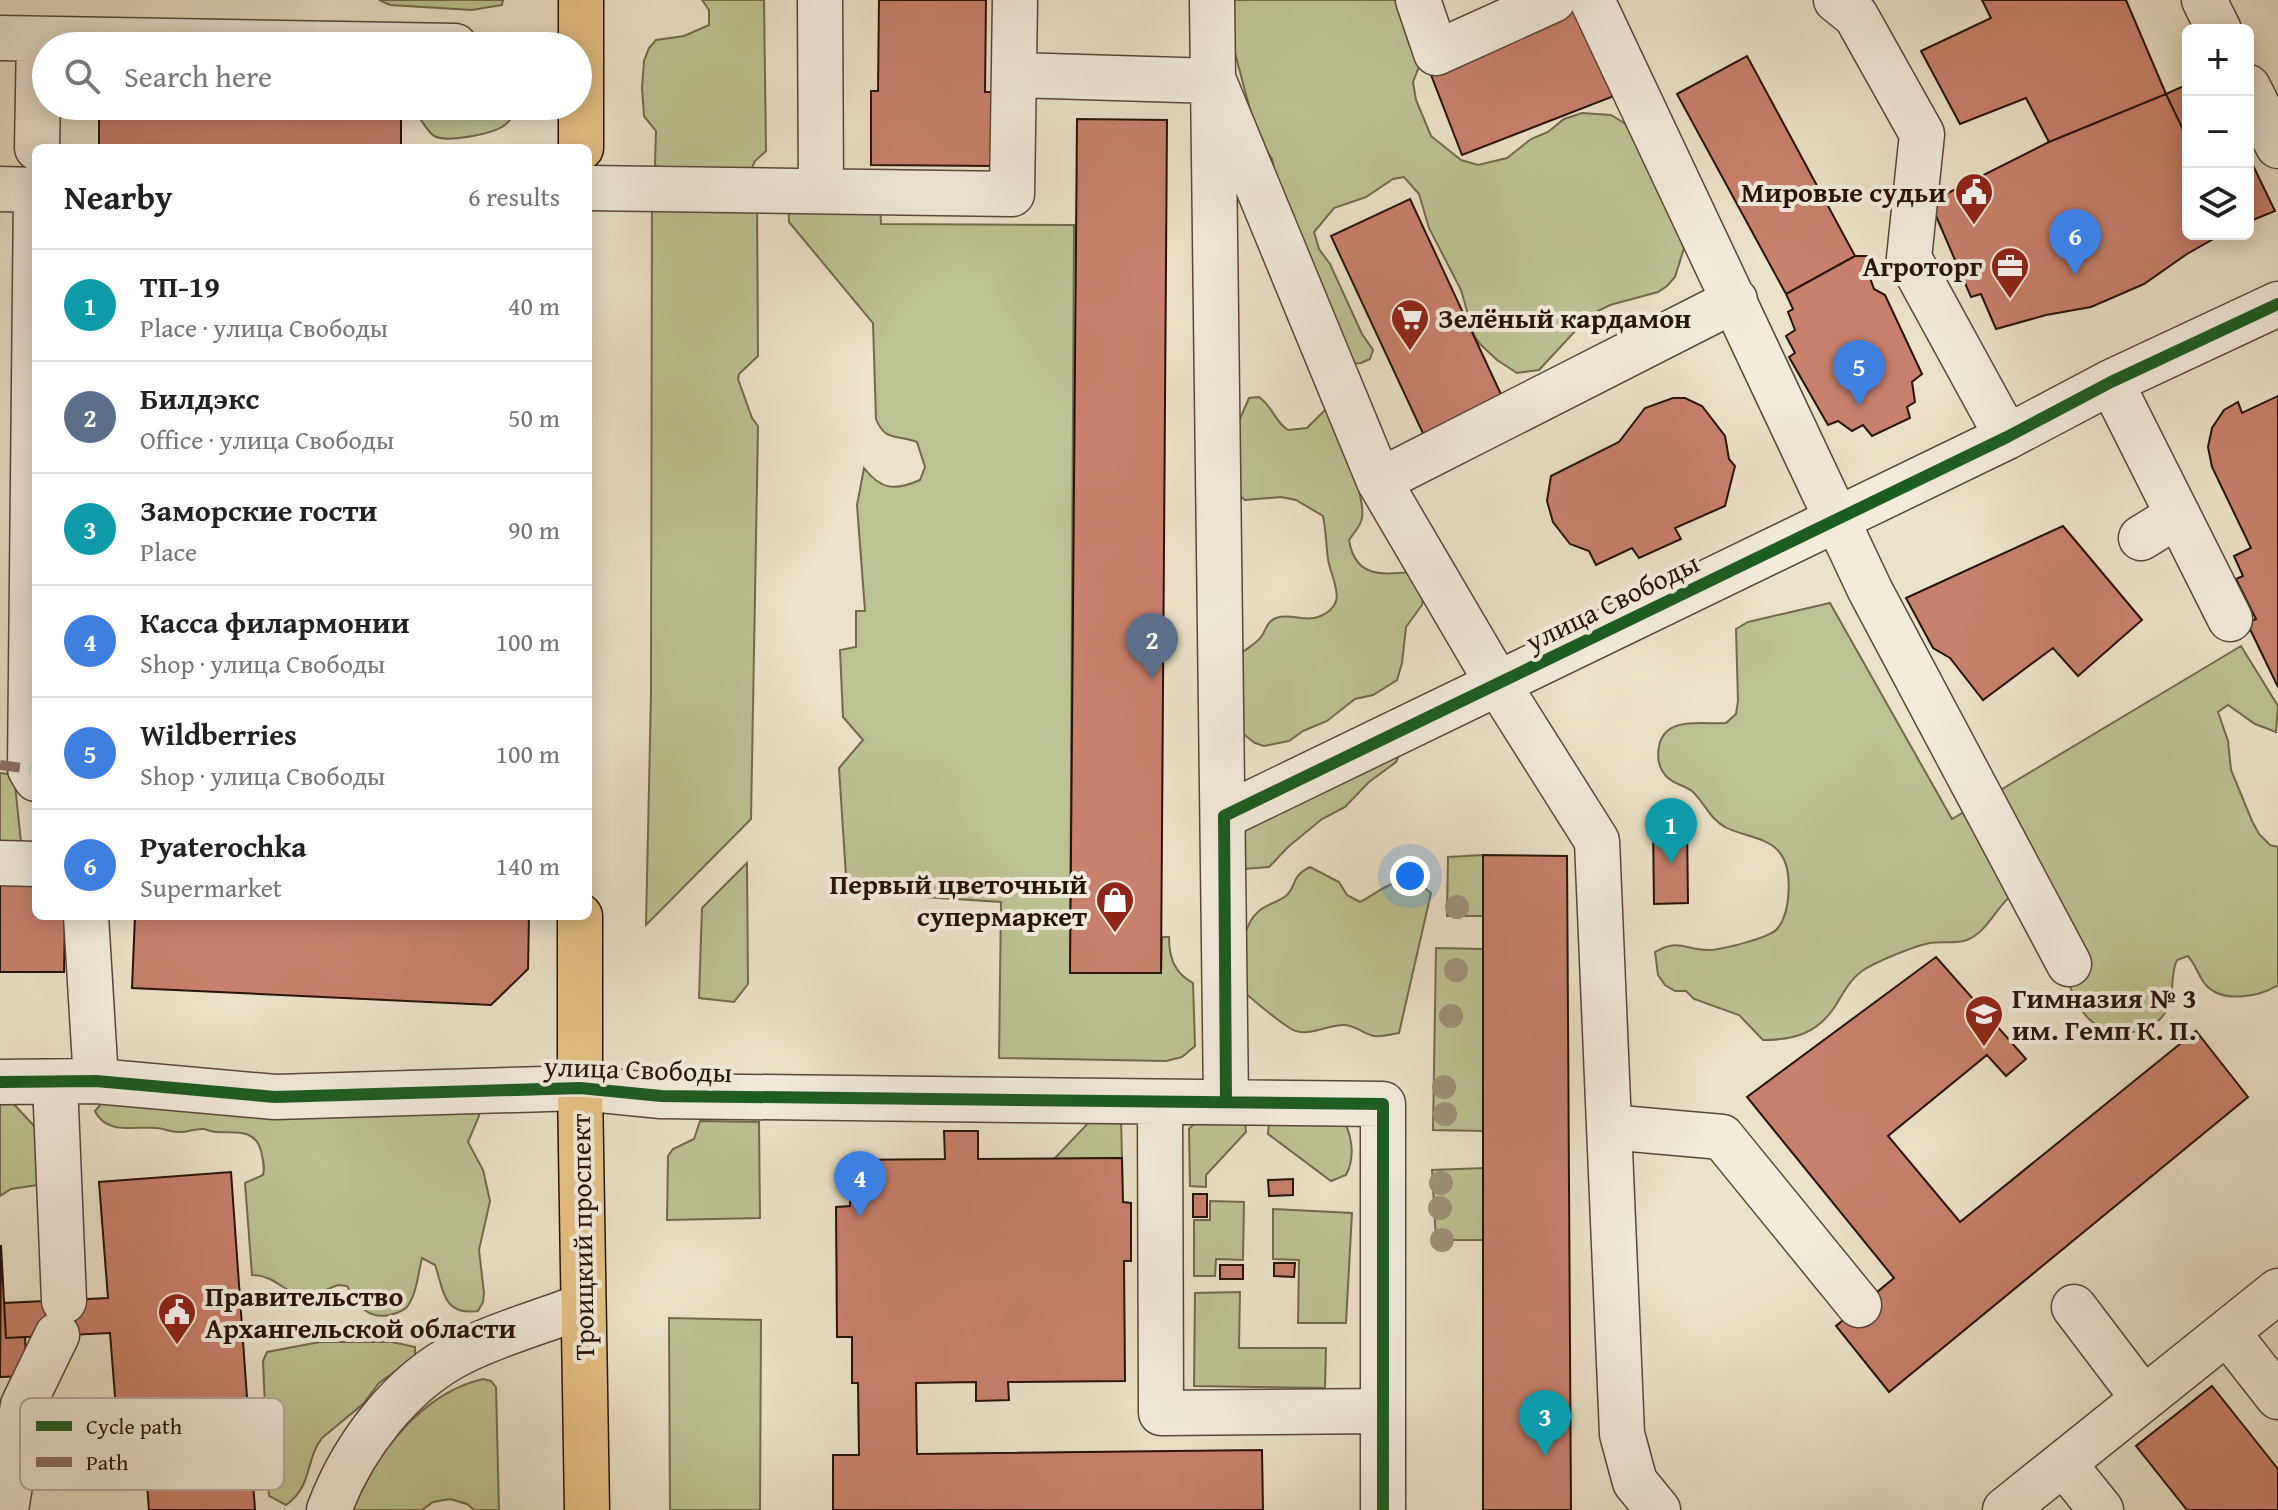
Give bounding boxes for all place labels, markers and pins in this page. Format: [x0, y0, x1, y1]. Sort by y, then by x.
place label: Мировые судьи [1741, 171, 1946, 212]
public building icon: Мировые судьи [1953, 171, 1995, 226]
pin: 6 [2049, 209, 2101, 275]
place label: Агроторг [1862, 245, 1982, 286]
office icon: Агроторг [1989, 245, 2031, 300]
supermarket icon: Зелёный кардамон [1389, 297, 1431, 352]
place label: Зелёный кардамон [1438, 297, 1691, 338]
pin: 5 [1833, 340, 1885, 406]
pin: 2 [1126, 613, 1178, 679]
pin: 1 [1645, 798, 1697, 864]
place label: Первый цветочный супермаркет [829, 863, 1087, 936]
shop icon: Первый цветочный супермаркет [1094, 879, 1136, 934]
place label: Гимназия № 3 им. Гемп К. П. [2012, 977, 2197, 1050]
school or university icon: Гимназия № 3 им. Гемп К. П. [1963, 993, 2005, 1048]
pin: 4 [834, 1151, 886, 1217]
place label: Правительство Архангельской области [205, 1275, 516, 1348]
public building icon: Правительство Архангельской области [156, 1291, 198, 1346]
pin: 3 [1519, 1390, 1571, 1456]

